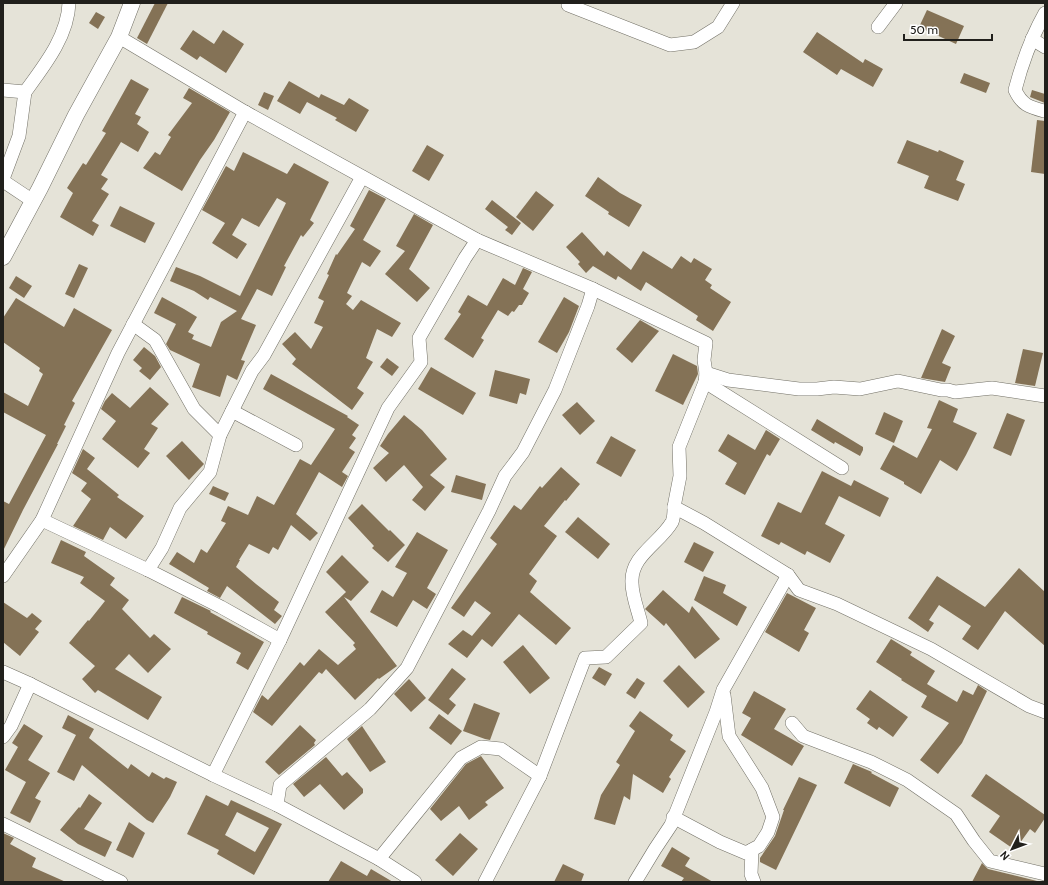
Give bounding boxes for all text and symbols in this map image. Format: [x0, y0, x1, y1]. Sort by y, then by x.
scale bar [904, 16, 992, 42]
text: 50 m [910, 22, 938, 37]
north arrow [992, 829, 1032, 869]
text: N [997, 848, 1012, 863]

